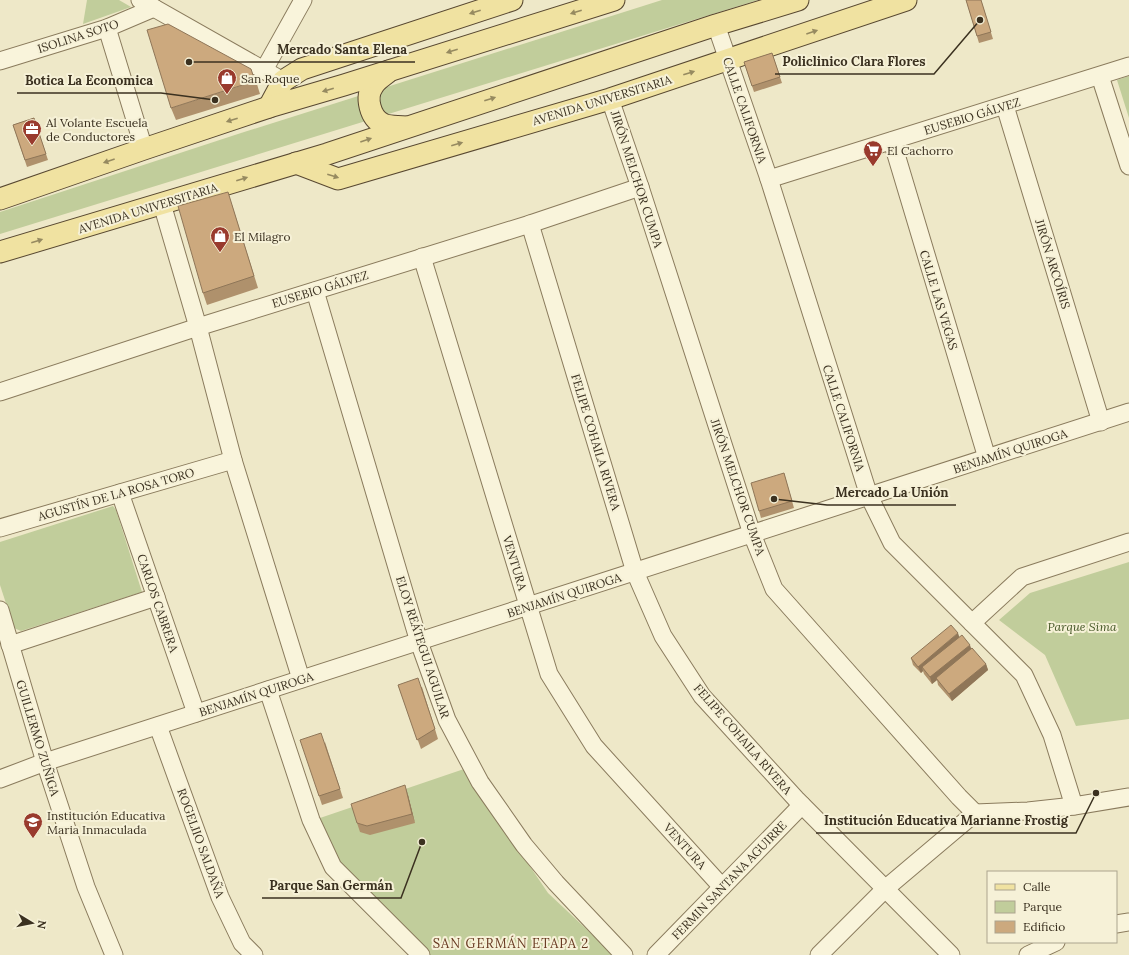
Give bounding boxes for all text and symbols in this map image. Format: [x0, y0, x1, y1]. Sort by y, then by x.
one-way arrow [469, 9, 481, 15]
one-way arrow [570, 9, 582, 15]
street label: ISOLINA SOTO [36, 16, 120, 56]
one-way arrow [806, 28, 818, 34]
callout: Mercado Santa Elena [269, 37, 415, 62]
text: Mercado Santa Elena [277, 41, 407, 58]
one-way arrow [446, 48, 458, 54]
callout: Policlinico Clara Flores [775, 49, 934, 74]
text: Policlinico Clara Flores [782, 53, 926, 70]
street label: CALLE CALIFORNIA [720, 55, 770, 165]
shop icon: San Roque [216, 67, 238, 95]
callout: Botica La Economica [17, 68, 161, 93]
one-way arrow [683, 70, 695, 76]
place label: San Roque [241, 71, 300, 86]
text: Botica La Economica [25, 72, 153, 89]
street label: AVENIDA UNIVERSITARIA [530, 72, 674, 129]
one-way arrow [322, 87, 334, 93]
street label: EUSEBIO GÁLVEZ [922, 94, 1022, 138]
one-way arrow [484, 96, 496, 102]
street label: JIRÓN MELCHOR CUMPA [607, 107, 666, 250]
place label: Al Volante Escuela de Conductores [45, 115, 148, 144]
one-way arrow [225, 117, 237, 123]
office icon: Al Volante Escuela de Conductores [21, 118, 43, 146]
one-way arrow [361, 137, 373, 143]
supermarket icon: El Cachorro [862, 139, 884, 167]
one-way arrow [452, 141, 464, 147]
place label: El Cachorro [887, 143, 953, 158]
one-way arrow [102, 159, 114, 165]
one-way arrow [327, 173, 339, 179]
one-way arrow [237, 176, 249, 182]
street label: AVENIDA UNIVERSITARIA [76, 180, 220, 237]
street label: JIRÓN ARCOÍRIS [1032, 216, 1074, 311]
shop icon: El Milagro [209, 225, 231, 253]
place label: El Milagro [234, 229, 291, 244]
one-way arrow [32, 238, 44, 244]
street label: CALLE LAS VEGAS [917, 248, 961, 352]
street label: EUSEBIO GÁLVEZ [270, 267, 370, 311]
street label: CALLE CALIFORNIA [820, 363, 868, 474]
street label: FELIPE COHAILA RIVERA [568, 372, 624, 512]
street label: JIRÓN MELCHOR CUMPA [707, 416, 769, 558]
street label: BENJAMÍN QUIROGA [951, 425, 1069, 477]
street label: AGUSTÍN DE LA ROSA TORO [35, 464, 196, 524]
callout: Mercado La Unión [827, 480, 956, 505]
text: Mercado La Unión [835, 484, 949, 501]
street label: VENTURA [499, 533, 531, 593]
street label: CARLOS CABRERA [134, 552, 182, 655]
street label: BENJAMÍN QUIROGA [505, 569, 623, 621]
street label: ELOY REÁTEGUI AGUILAR [393, 574, 453, 720]
park label: Parque Sima [1048, 619, 1117, 634]
street label: BENJAMÍN QUIROGA [197, 668, 315, 720]
street label: GUILLERMO ZUÑIGA [13, 678, 63, 798]
street label: FELIPE COHAILA RIVERA [691, 681, 795, 798]
street label: ROGELIIO SALDAÑA [174, 786, 228, 900]
place label: Institución Educativa Maria Inmaculada [47, 808, 165, 837]
callout: Institución Educativa Marianne Frostig [816, 808, 1076, 833]
school or university icon: Institución Educativa Maria Inmaculada [22, 811, 44, 839]
text: Institución Educativa Marianne Frostig [824, 812, 1069, 829]
street label: FERMIN SANTANA AGUIRRE [668, 818, 790, 942]
street label: VENTURA [660, 819, 710, 872]
legend [987, 871, 1117, 943]
callout: Parque San Germán [262, 873, 401, 898]
text: Parque San Germán [269, 877, 393, 894]
text: Calle [1023, 879, 1051, 894]
text: Parque [1023, 899, 1063, 914]
north arrow [12, 903, 52, 943]
text: N [34, 919, 49, 931]
text: Edificio [1023, 919, 1065, 934]
district label: SAN GERMÁN ETAPA 2 [433, 935, 589, 952]

